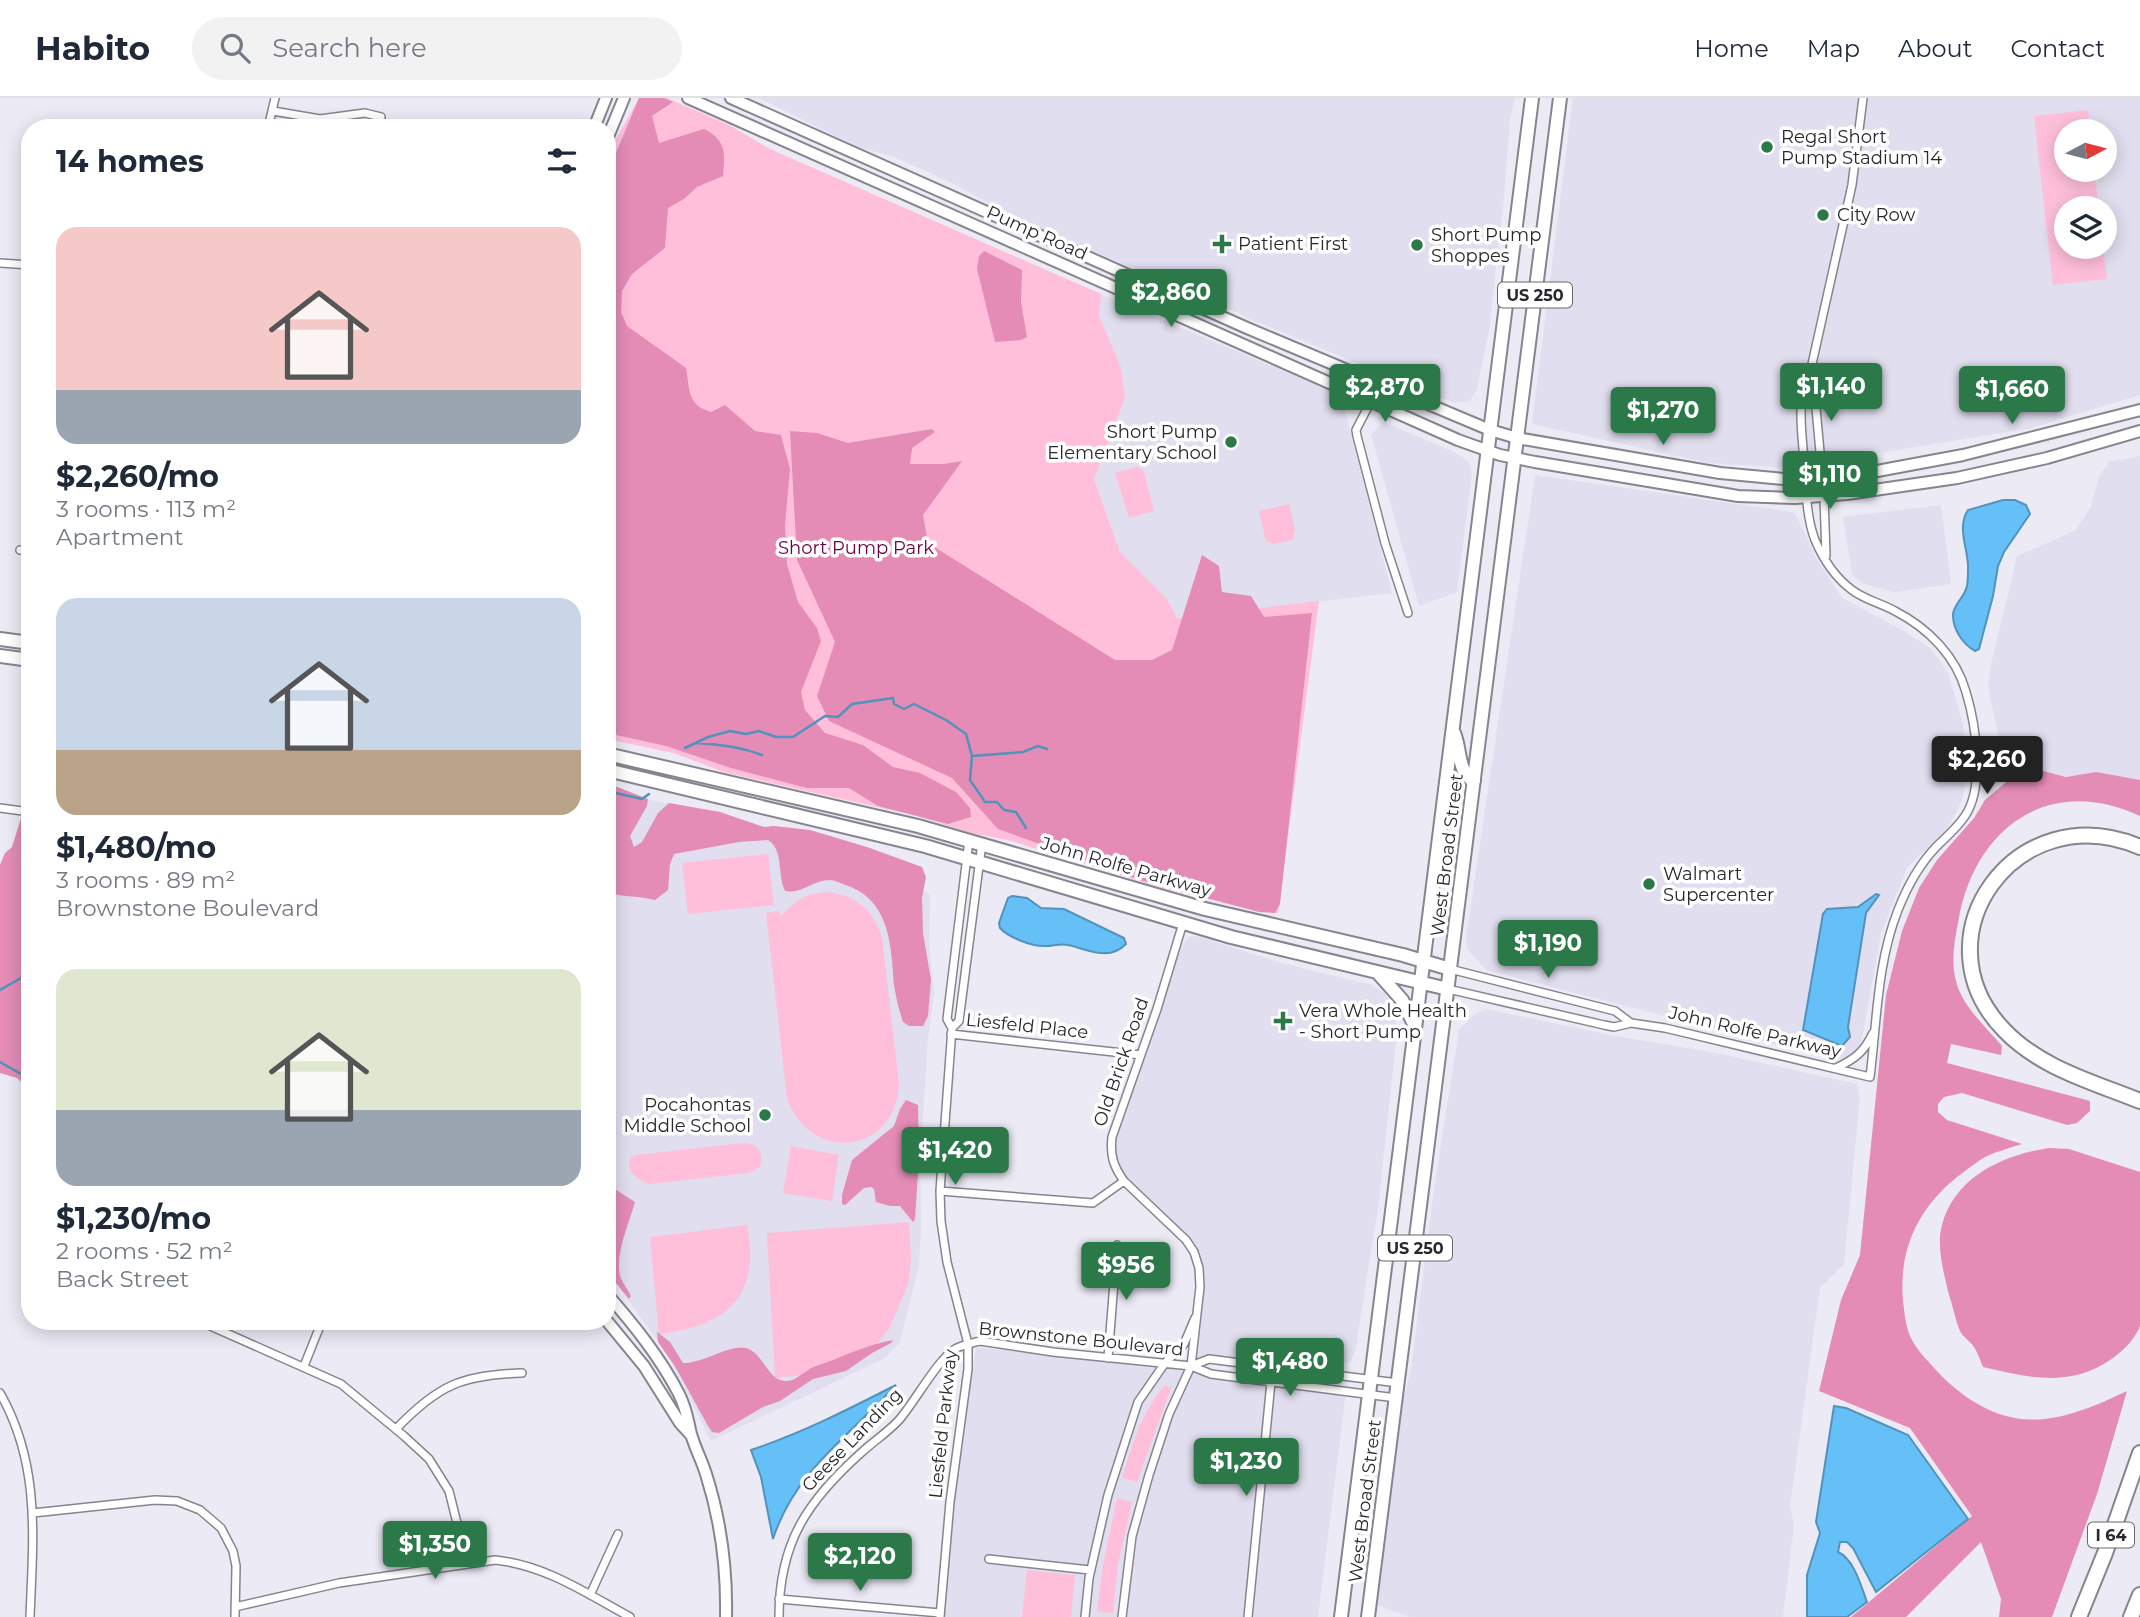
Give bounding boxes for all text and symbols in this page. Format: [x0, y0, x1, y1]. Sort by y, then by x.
search box [192, 17, 682, 80]
text: Habito [35, 28, 150, 68]
icon: search [216, 29, 254, 67]
text: Search here [272, 32, 427, 64]
text: Home [1694, 34, 1769, 63]
text: Map [1807, 34, 1860, 63]
text: About [1898, 34, 1972, 63]
text: Contact [2010, 34, 2105, 63]
north arrow [2054, 119, 2118, 182]
map controls [2054, 119, 2117, 259]
place label: Regal Short Pump Stadium 14 [1781, 126, 1942, 169]
marker: Regal Short Pump Stadium 14 [1759, 139, 1775, 155]
icon: filters [543, 142, 581, 180]
text: 14 homes [56, 143, 204, 180]
button: layers [2054, 196, 2117, 259]
street label: Pump Road [983, 201, 1091, 265]
place label: City Row [1837, 204, 1916, 226]
marker: City Row [1815, 207, 1831, 223]
place label: Short Pump Shoppes [1431, 224, 1541, 267]
place label: Patient First [1238, 233, 1348, 255]
marker: Patient First [1212, 234, 1232, 254]
marker: Short Pump Shoppes [1409, 237, 1425, 253]
pin: $2,860 [1114, 270, 1228, 329]
icon: home [256, 272, 382, 398]
text: $2,860 [1131, 278, 1211, 306]
road number: US 250 [1498, 282, 1572, 308]
pin: $2,870 [1328, 364, 1442, 424]
pin: $1,140 [1774, 364, 1888, 423]
pin: $1,660 [1955, 366, 2069, 426]
text: $1,140 [1796, 372, 1866, 400]
text: $2,870 [1345, 373, 1425, 401]
text: $1,660 [1975, 375, 2049, 403]
pin: $1,270 [1606, 388, 1720, 447]
text: $1,270 [1627, 396, 1699, 424]
place label: Short Pump Elementary School [1047, 421, 1217, 464]
marker: Short Pump Elementary School [1223, 434, 1239, 450]
pin: $1,110 [1773, 452, 1887, 511]
text: $2,260/mo [56, 458, 219, 495]
text: $1,110 [1799, 460, 1861, 488]
text: 3 rooms · 113 m² [56, 495, 236, 523]
text: Apartment [56, 523, 184, 551]
park label: Short Pump Park [778, 537, 934, 559]
icon: home [256, 643, 382, 769]
pin: $2,260 [1930, 736, 2044, 796]
text: $2,260 [1948, 745, 2026, 773]
street label: West Broad Street [1426, 772, 1468, 938]
text: $1,480/mo [56, 829, 216, 866]
street label: John Rolfe Parkway [1037, 832, 1214, 902]
place label: Walmart Supercenter [1663, 863, 1774, 906]
text: 3 rooms · 89 m² [56, 866, 235, 894]
marker: Walmart Supercenter [1641, 876, 1657, 892]
text: Brownstone Boulevard [56, 894, 319, 922]
pin: $1,190 [1491, 920, 1605, 980]
text: $1,190 [1514, 929, 1582, 957]
street label: Old Brick Road [1089, 995, 1153, 1129]
place label: Vera Whole Health - Short Pump [1299, 1000, 1467, 1043]
street label: John Rolfe Parkway [1666, 1001, 1844, 1063]
street label: Liesfeld Place [965, 1009, 1089, 1043]
marker: Vera Whole Health - Short Pump [1273, 1011, 1293, 1031]
icon: home [256, 1014, 382, 1140]
place label: Pocahontas Middle School [623, 1094, 751, 1137]
marker: Pocahontas Middle School [757, 1107, 773, 1123]
pin: $1,420 [898, 1128, 1012, 1187]
text: $1,420 [918, 1136, 992, 1164]
text: $1,230/mo [56, 1200, 211, 1237]
road number: US 250 [1378, 1236, 1452, 1260]
text: 2 rooms · 52 m² [56, 1237, 233, 1265]
pin: $956 [1085, 1242, 1167, 1302]
text: $956 [1097, 1251, 1155, 1279]
text: Back Street [56, 1265, 189, 1293]
street label: Brownstone Boulevard [977, 1317, 1185, 1361]
pin: $1,480 [1233, 1338, 1347, 1398]
text: $1,480 [1252, 1347, 1328, 1375]
street label: Liesfeld Parkway [924, 1348, 962, 1500]
street label: Geese Landing [797, 1384, 907, 1496]
street label: West Broad Street [1344, 1418, 1386, 1584]
pin: $1,230 [1189, 1438, 1303, 1498]
text: $1,230 [1210, 1447, 1282, 1475]
pin: $1,350 [378, 1522, 492, 1581]
road number: I 64 [2088, 1522, 2134, 1548]
text: $1,350 [399, 1530, 471, 1558]
pin: $2,120 [803, 1534, 917, 1593]
text: $2,120 [824, 1542, 896, 1570]

